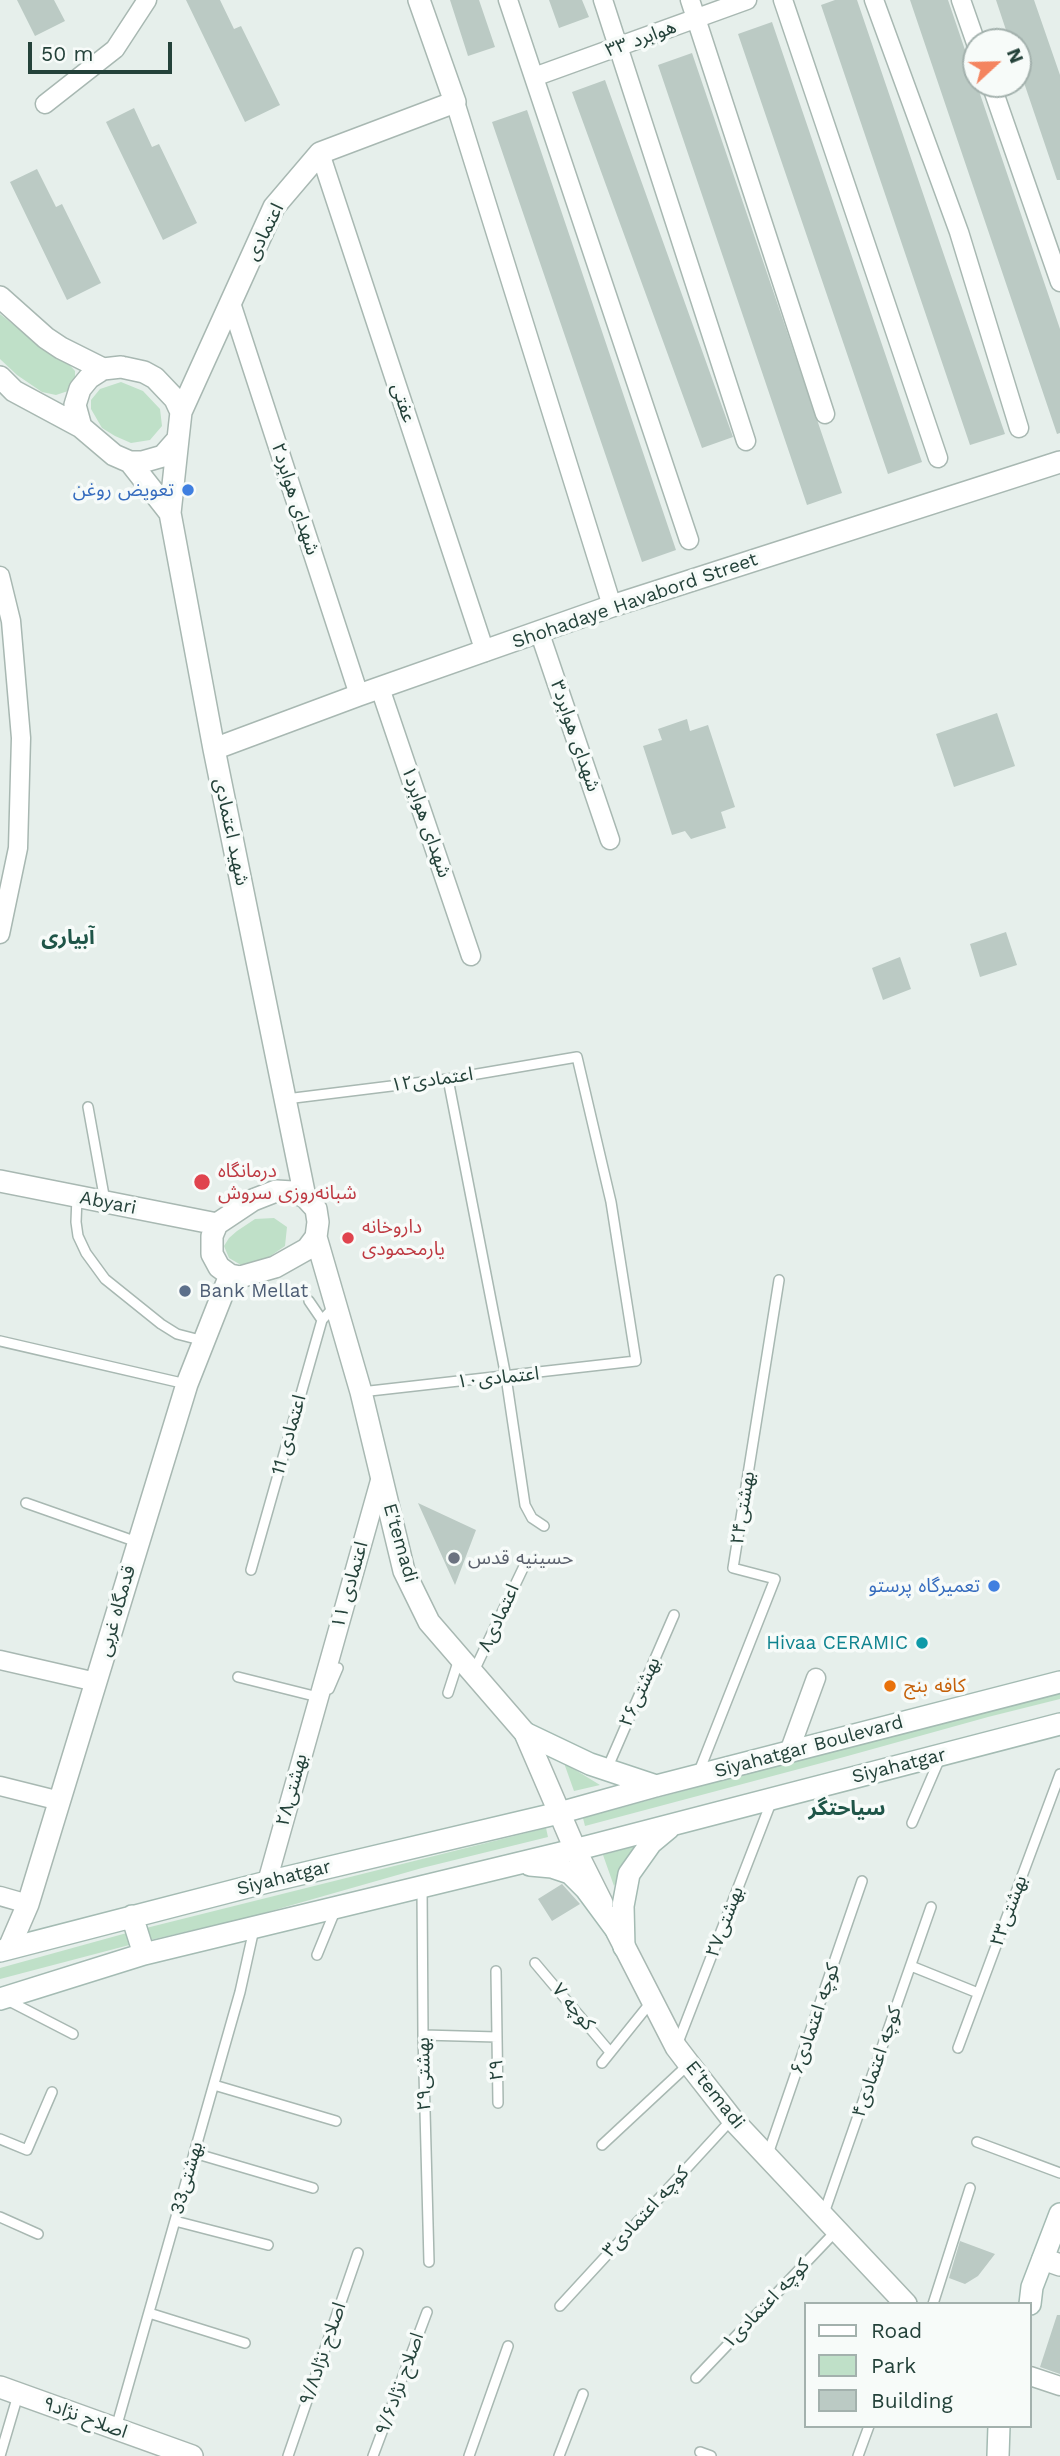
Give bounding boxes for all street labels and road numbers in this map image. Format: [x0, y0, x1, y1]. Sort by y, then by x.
street label: ۳۳ هوابرد [602, 16, 680, 62]
street label: اعتمادی [241, 200, 289, 264]
street label: عفتی [386, 380, 420, 426]
street label: شهدای هوابرد۲ [266, 440, 324, 558]
street label: Shohadaye Havabord Street [509, 548, 761, 654]
street label: ۳شهدای هوابرد [545, 677, 605, 795]
street label: شهدای هوابرد۱ [396, 763, 456, 881]
street label: شهید اعتمادی [208, 776, 254, 888]
street label: اعتمادی۱۲ [389, 1063, 475, 1097]
street label: Abyari [78, 1186, 138, 1220]
street label: اعتمادی۱۰ [456, 1362, 540, 1394]
street label: 11 اعتمادی [267, 1392, 311, 1478]
street label: ۲۴بهشتی [726, 1470, 760, 1546]
street label: E'temadi [378, 1501, 422, 1585]
street label: ۱۱ اعتمادی [327, 1539, 373, 1631]
street label: قدمگاه غربی [93, 1563, 141, 1659]
street label: اعتمادی۸ [473, 1581, 525, 1655]
street label: ۲۶بهشتی [615, 1654, 665, 1730]
street label: Siyahatgar Boulevard [712, 1711, 906, 1783]
street label: Siyahatgar [850, 1743, 948, 1789]
street label: ۲۸بهشتی [271, 1751, 313, 1829]
street label: Siyahatgar [235, 1855, 333, 1901]
street label: ۲۳بهشتی [986, 1872, 1032, 1950]
street label: ۲۷بهشتی [701, 1884, 749, 1960]
street label: کوچه اعتمادی۶ [785, 1961, 845, 2077]
street label: کوچه ۷ [547, 1979, 599, 2035]
street label: کوچه اعتمادی۴ [847, 2004, 907, 2120]
street label: ۲۹بهشتی [412, 2037, 436, 2111]
street label: E'temadi [681, 2056, 749, 2134]
street label: ۲۹ [485, 2059, 509, 2081]
street label: 33بهشتی [166, 2139, 208, 2217]
street label: کوچه اعتمادی۳ [598, 2162, 694, 2262]
street label: کوچه اعتمادی۱ [718, 2254, 814, 2354]
street label: اصلاح نژاد۹/۸ [295, 2299, 351, 2409]
street label: اصلاح نژاد۹/۶ [371, 2330, 429, 2438]
street label: اصلاح نژاد۹ [40, 2392, 130, 2444]

